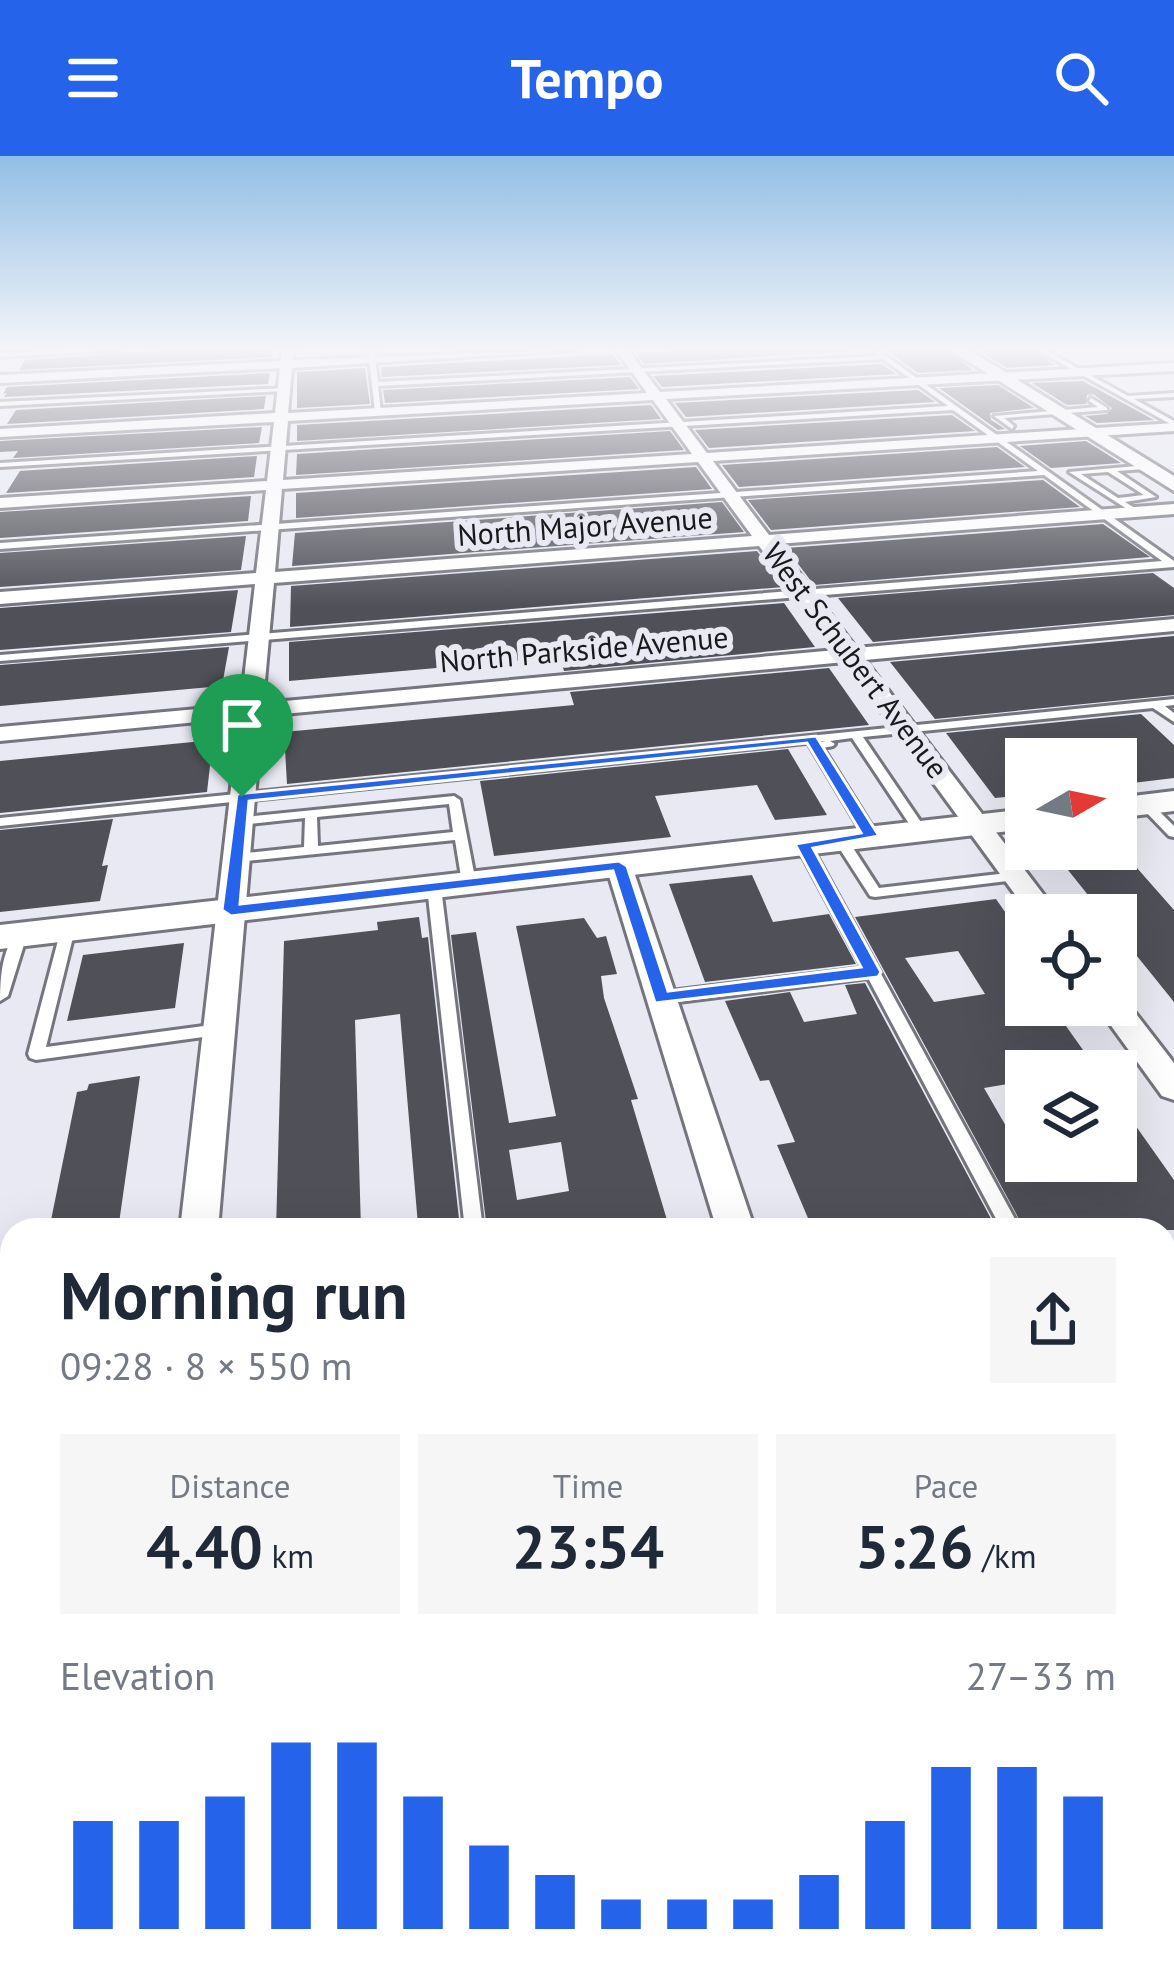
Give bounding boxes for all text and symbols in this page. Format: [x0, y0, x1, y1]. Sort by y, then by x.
text: Tempo [511, 43, 663, 113]
icon: menu [60, 45, 126, 111]
icon: search [1048, 45, 1114, 111]
street label: North Major Avenue [456, 497, 714, 554]
street label: West Schubert Avenue [755, 535, 958, 786]
street label: North Parkside Avenue [438, 616, 730, 681]
pin [191, 674, 293, 797]
icon: arrive [209, 692, 275, 758]
north arrow [1005, 738, 1137, 870]
map controls [1005, 738, 1137, 1182]
button: locate [1005, 894, 1137, 1026]
button: layers [1005, 1050, 1137, 1182]
text: Morning run [60, 1252, 408, 1337]
button: share [990, 1257, 1116, 1383]
text: 09:28 · 8 × 550 m [60, 1340, 352, 1391]
text: Distance [170, 1464, 290, 1507]
text: Time [553, 1464, 623, 1507]
text: Pace [914, 1464, 978, 1507]
text: 4.40 [146, 1507, 263, 1585]
text: 23:54 [512, 1507, 664, 1585]
text: 5:26 [855, 1507, 974, 1585]
text: km [263, 1534, 314, 1577]
text: /km [974, 1534, 1037, 1577]
text: Elevation [60, 1650, 215, 1701]
text: 27–33 m [966, 1650, 1116, 1701]

